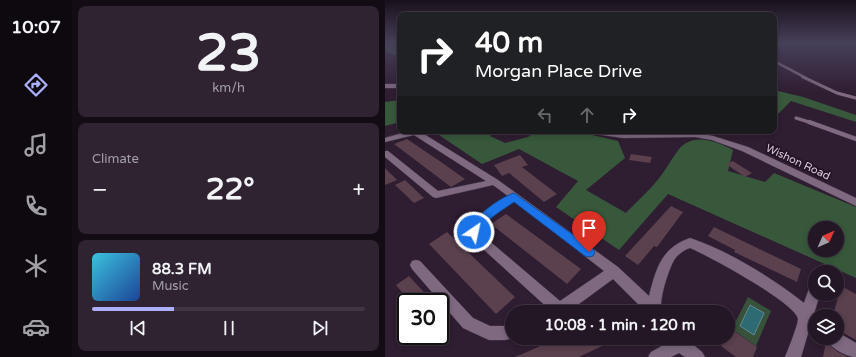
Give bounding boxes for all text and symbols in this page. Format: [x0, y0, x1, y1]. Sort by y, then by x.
text: 10:07 [11, 16, 61, 38]
text: 23 [196, 22, 261, 85]
text: 40 m [475, 26, 543, 60]
icon: right [409, 28, 461, 80]
text: Morgan Place Drive [475, 60, 642, 82]
icon: directions [22, 71, 50, 99]
text: km/h [212, 80, 245, 96]
icon: left [534, 104, 556, 126]
icon: ahead [576, 104, 598, 126]
icon: right [618, 104, 640, 126]
icon: music [22, 131, 50, 159]
street label: Wishon Road [764, 141, 832, 183]
text: Climate [92, 151, 139, 167]
text: 22° [206, 171, 255, 208]
text: − [92, 177, 108, 203]
text: + [353, 177, 365, 203]
icon: phone [22, 192, 50, 220]
position arrow [453, 211, 495, 253]
pin [572, 211, 606, 252]
icon: arrive [578, 217, 600, 239]
north arrow [808, 221, 844, 257]
map controls [808, 221, 844, 345]
icon: climate [22, 252, 50, 280]
text: 88.3 FM [152, 260, 212, 278]
button: search [808, 265, 844, 301]
text: Music [152, 278, 189, 294]
speed limit sign: 30 [397, 293, 449, 345]
button: layers [808, 309, 844, 345]
icon: car [22, 313, 50, 341]
text: 10:08 · 1 min · 120 m [545, 316, 695, 334]
icon: previous [127, 317, 149, 339]
icon: pause [218, 317, 240, 339]
icon: next [309, 317, 331, 339]

